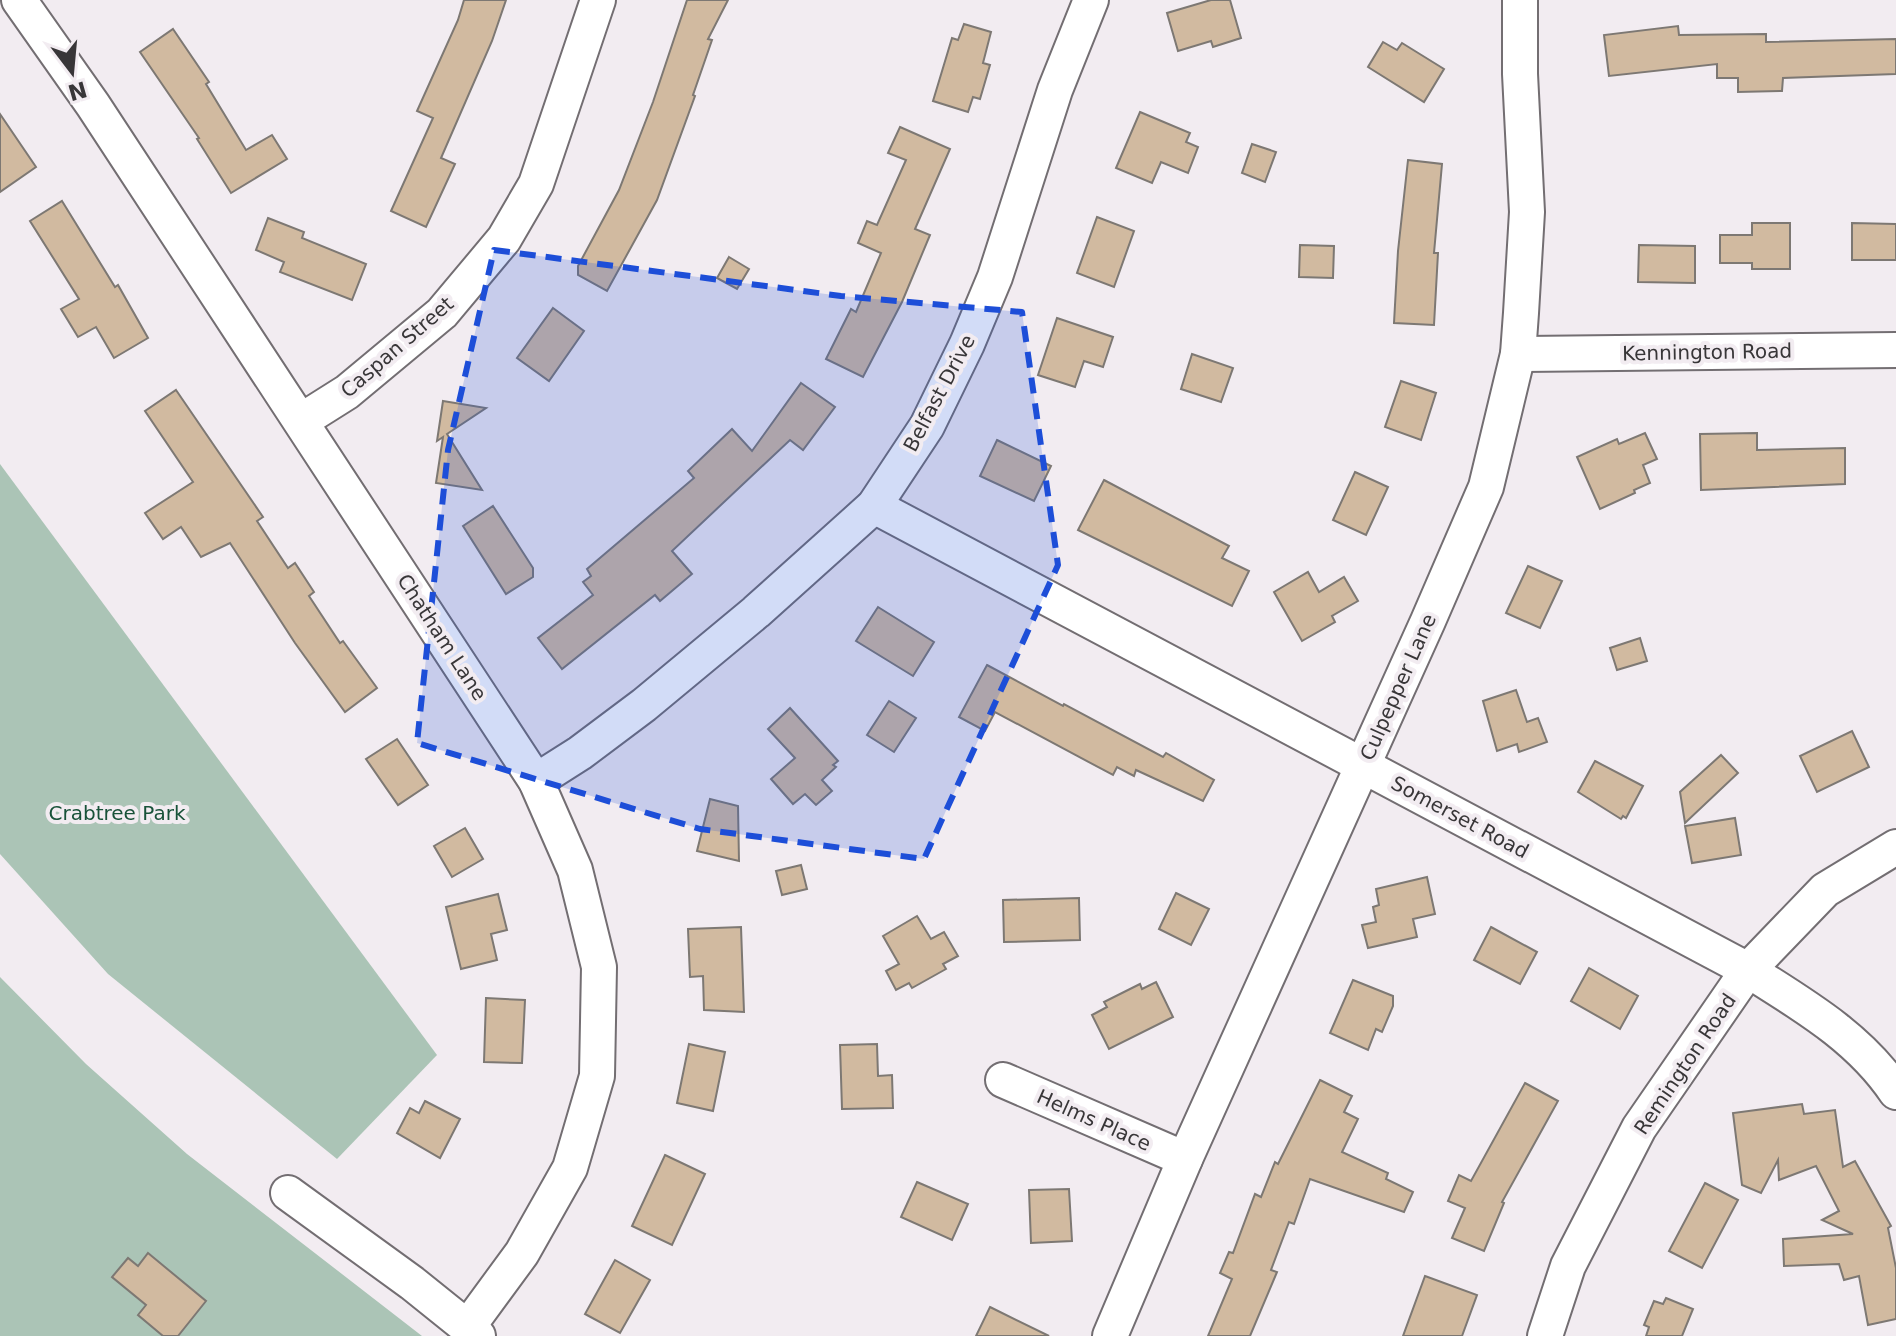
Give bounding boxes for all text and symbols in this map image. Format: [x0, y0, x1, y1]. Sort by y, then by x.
north arrow [32, 32, 112, 112]
text: N [65, 76, 90, 105]
street label: Caspan Street [336, 291, 458, 402]
street label: Belfast Drive [898, 330, 980, 456]
street label: Kennington Road [1622, 339, 1792, 365]
street label: Chatham Lane [392, 569, 492, 705]
street label: Culpepper Lane [1355, 610, 1441, 764]
street label: Somerset Road [1387, 771, 1533, 863]
park label: Crabtree Park [49, 801, 186, 825]
street label: Remington Road [1629, 989, 1741, 1139]
street label: Helms Place [1033, 1084, 1155, 1156]

